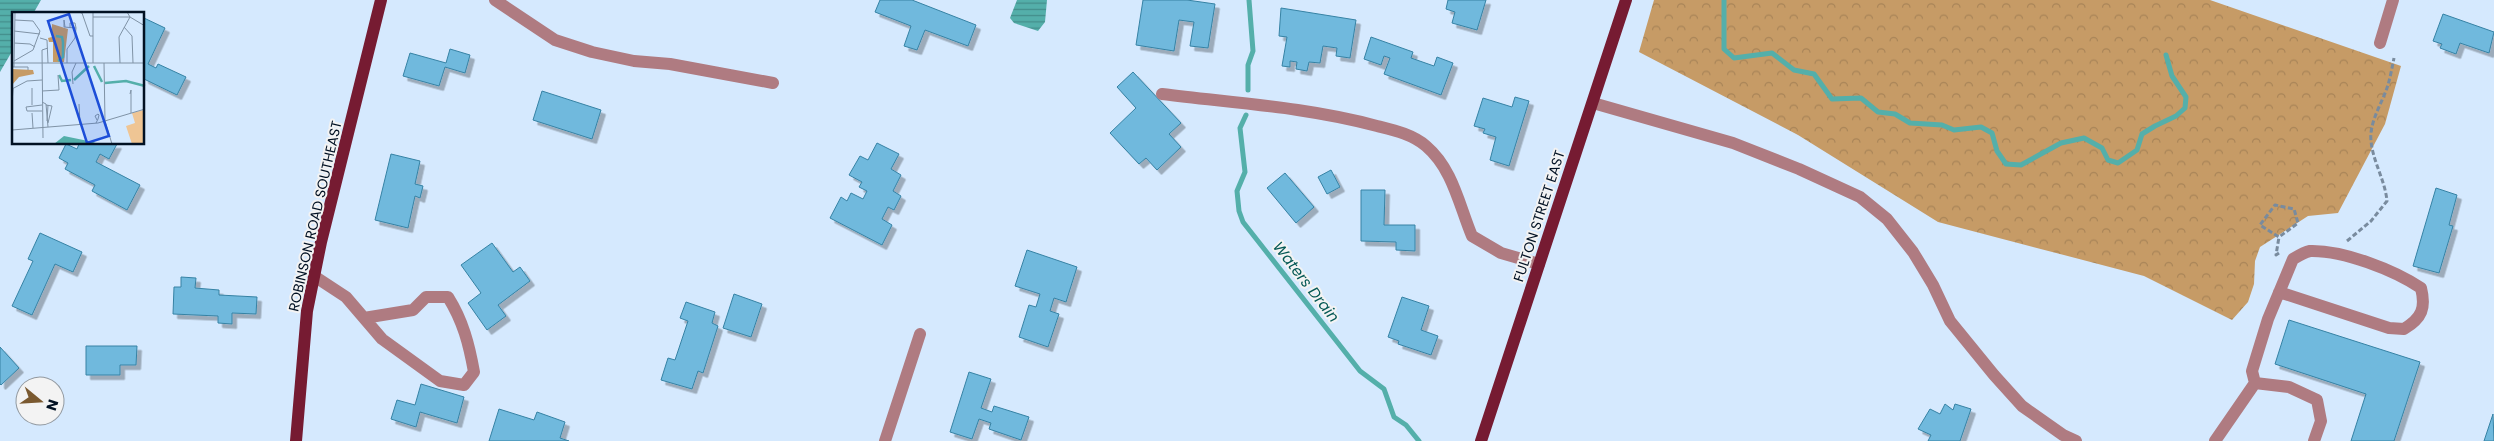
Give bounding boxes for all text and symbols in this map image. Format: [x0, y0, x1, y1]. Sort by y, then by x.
inset map [12, 12, 145, 145]
street label: ROBINSON ROAD SOUTHEAST [283, 118, 347, 313]
street label: FULTON STREET EAST [1508, 147, 1570, 284]
water label: Waters Drain [1268, 237, 1345, 326]
north arrow [15, 376, 65, 426]
text: N [41, 397, 64, 413]

